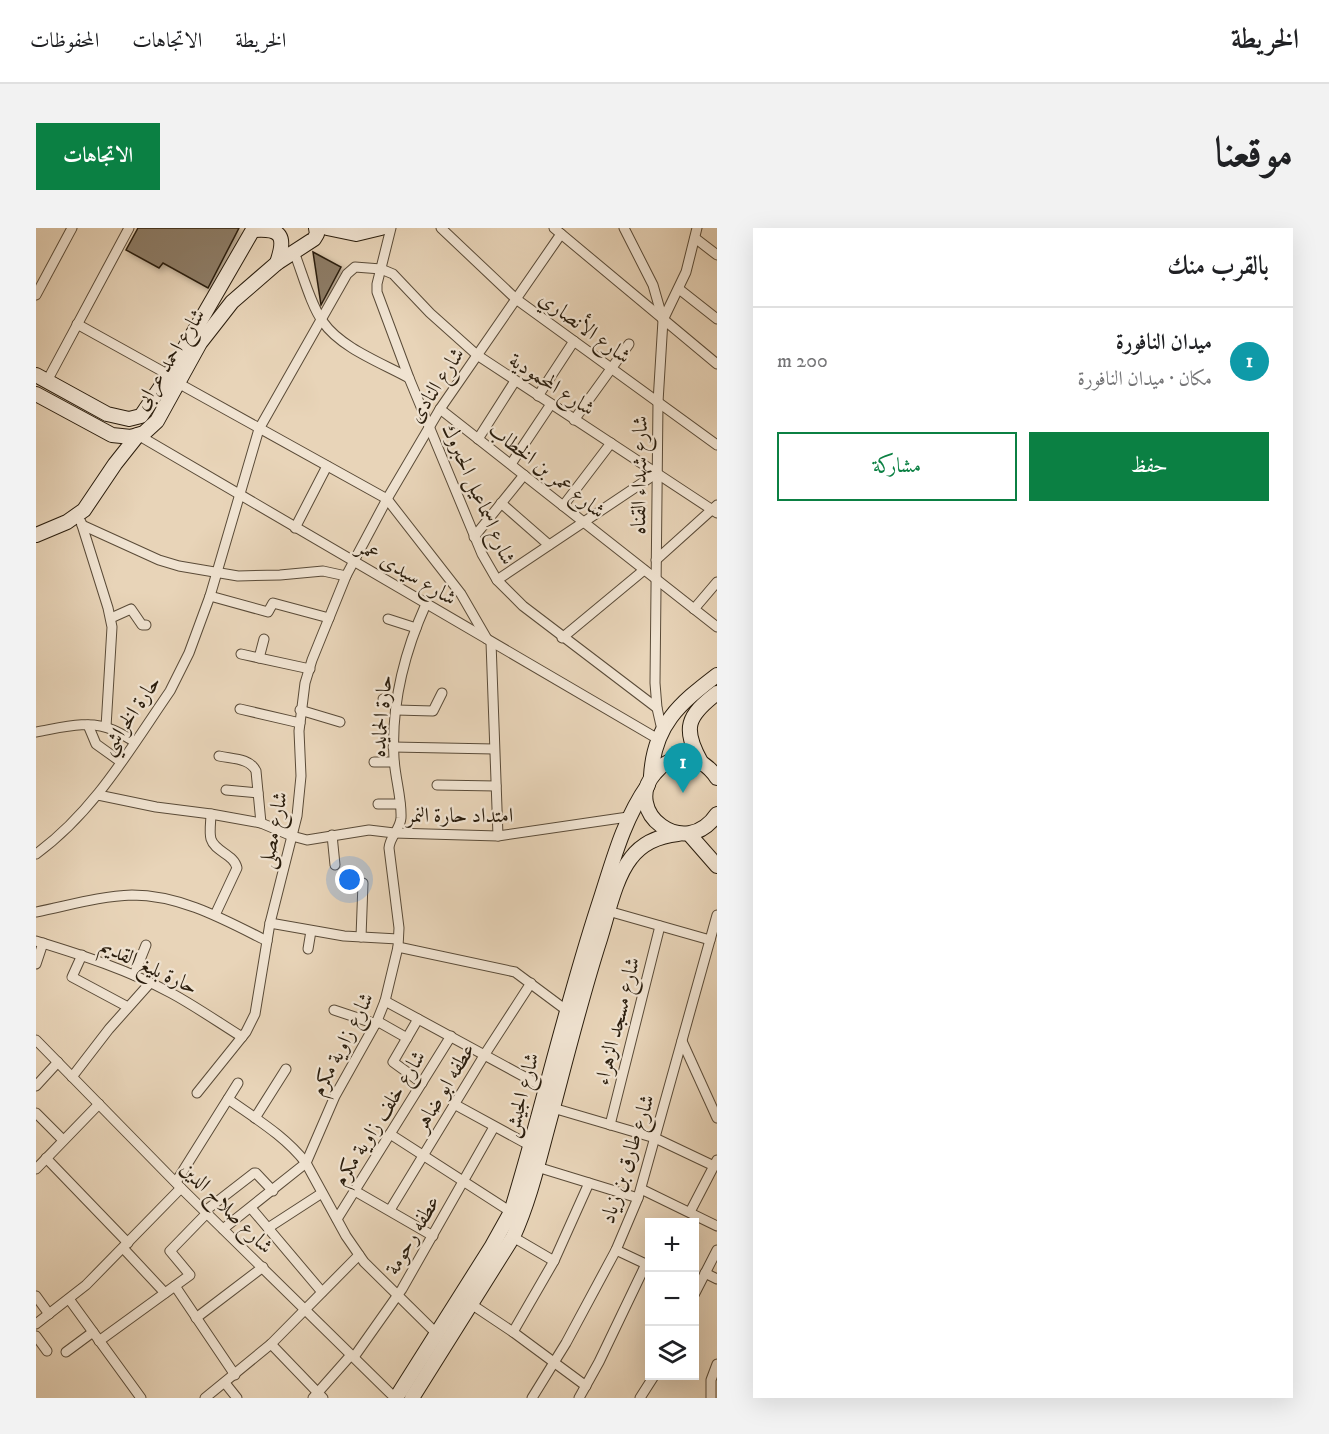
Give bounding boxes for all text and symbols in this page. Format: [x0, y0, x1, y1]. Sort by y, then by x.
text: الخريطة [1231, 22, 1299, 57]
text: المحفوظات [30, 28, 99, 54]
text: الاتجاهات [132, 28, 202, 54]
text: الخريطة [235, 28, 286, 54]
button: الاتجاهات [36, 123, 160, 190]
text: موقعنا [1215, 128, 1293, 180]
text: بالقرب منك [1167, 250, 1269, 283]
street label: شارع الأنصاري [531, 283, 637, 373]
street label: شارع احمد عرابى [128, 304, 215, 417]
text: ميدان النافورة [1116, 329, 1212, 356]
street label: شارع النادى [403, 343, 474, 430]
street label: شارع المحمودية [501, 347, 599, 426]
text: 200 m [777, 349, 828, 374]
text: 1 [1246, 349, 1253, 374]
text: مكان · ميدان النافورة [1077, 367, 1212, 392]
street label: شارع شهداء القناه [626, 415, 658, 535]
street label: شارع عمر بن الخطاب [480, 417, 610, 528]
street label: شارع اسماعيل الحبروك [432, 420, 521, 571]
button: مشاركة [777, 432, 1017, 501]
button: حفظ [1029, 432, 1269, 501]
street label: شارع سيدى عمر [348, 533, 461, 615]
street label: حارة الخراشي [95, 671, 172, 764]
street label: حارة الحمايده [365, 674, 399, 758]
pin: 1 [664, 744, 702, 793]
street label: شارع مصلى [254, 789, 298, 872]
street label: امتداد حارة النمر [405, 803, 513, 829]
your location [335, 865, 364, 894]
street label: حارة بليغ القديم [93, 933, 202, 1005]
street label: شارع مسجد الزهراء [589, 954, 650, 1089]
street label: شارع زاوية مكرم [306, 988, 384, 1102]
street label: عطفه ابو ضاهر [407, 1039, 481, 1138]
street label: شارع خلف زاوية مكرم [328, 1046, 435, 1193]
street label: شارع الجيش [498, 1050, 550, 1141]
street label: شارع طارق بن زياد [595, 1091, 665, 1228]
street label: شارع صلاح الدين [171, 1156, 278, 1263]
street label: عطفه رحومة [380, 1191, 446, 1280]
map controls [645, 1218, 699, 1380]
button: + [645, 1218, 699, 1272]
button: − [645, 1272, 699, 1326]
button: layers [645, 1326, 699, 1380]

